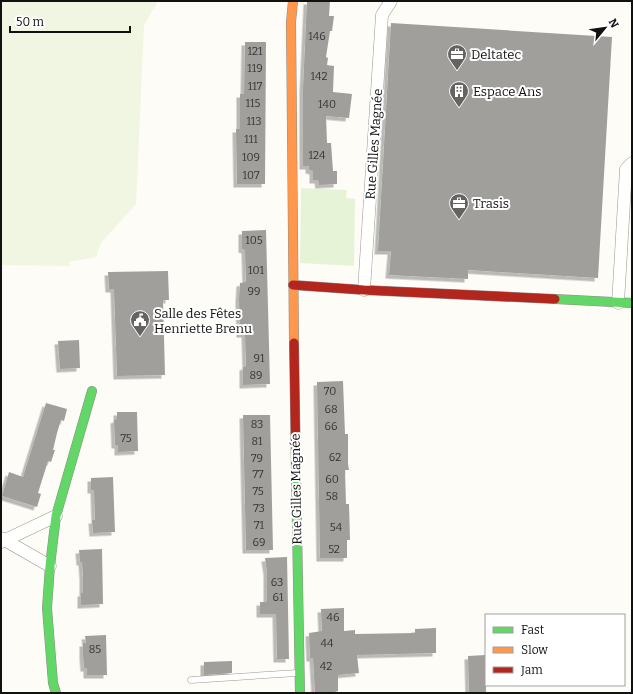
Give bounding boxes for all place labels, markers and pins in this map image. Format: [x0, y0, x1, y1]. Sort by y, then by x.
office icon: Deltatec [446, 43, 468, 71]
place label: Deltatec [471, 47, 521, 62]
building icon: Espace Ans [448, 80, 470, 108]
place label: Espace Ans [473, 84, 541, 99]
office icon: Trasis [448, 192, 470, 220]
place label: Trasis [473, 196, 509, 211]
place label: Salle des Fêtes Henriette Brenu [154, 306, 252, 336]
public building icon: Salle des Fêtes Henriette Brenu [129, 309, 151, 337]

